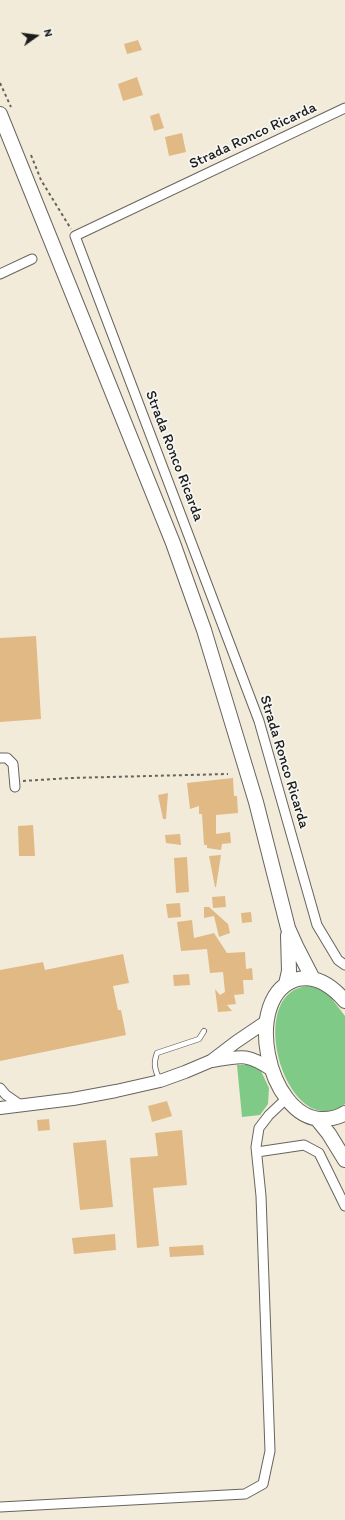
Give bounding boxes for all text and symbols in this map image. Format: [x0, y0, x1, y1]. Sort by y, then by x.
north arrow [16, 16, 56, 56]
text: N [41, 28, 55, 38]
street label: Strada Ronco Ricarda [187, 99, 319, 173]
street label: Strada Ronco Ricarda [141, 388, 207, 524]
street label: Strada Ronco Ricarda [255, 693, 313, 831]

